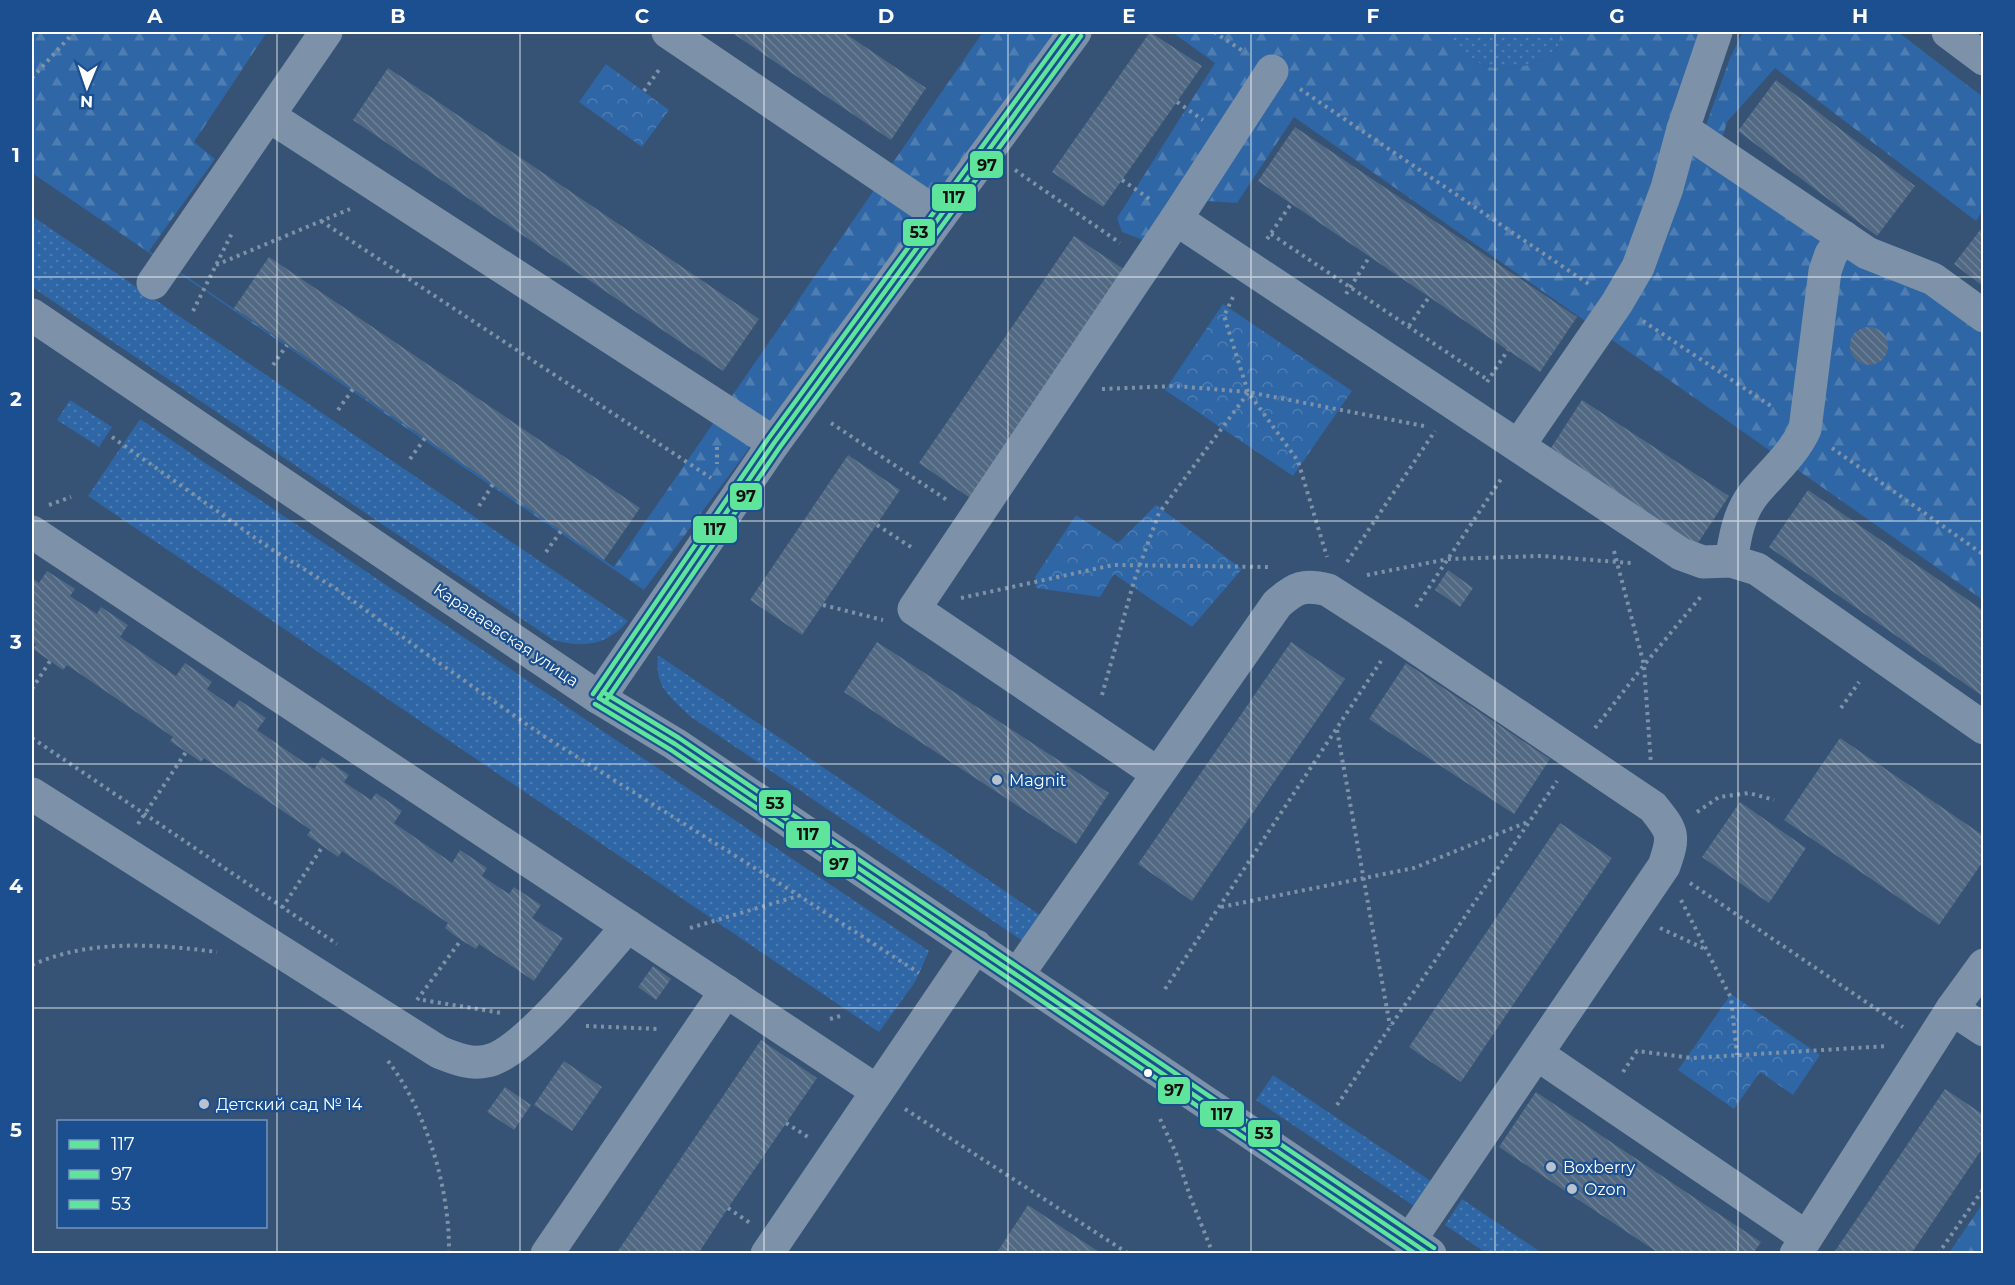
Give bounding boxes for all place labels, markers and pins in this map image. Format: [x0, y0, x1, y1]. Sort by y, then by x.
place label: Magnit [1009, 771, 1067, 790]
marker: Magnit [990, 773, 1004, 787]
unlabelled marker [1142, 1067, 1154, 1079]
place label: Детский сад № 14 [216, 1095, 363, 1114]
marker: Детский сад № 14 [197, 1097, 211, 1111]
place label: Boxberry [1563, 1158, 1635, 1177]
marker: Boxberry [1544, 1160, 1558, 1174]
place label: Ozon [1584, 1180, 1626, 1199]
marker: Ozon [1565, 1182, 1579, 1196]

